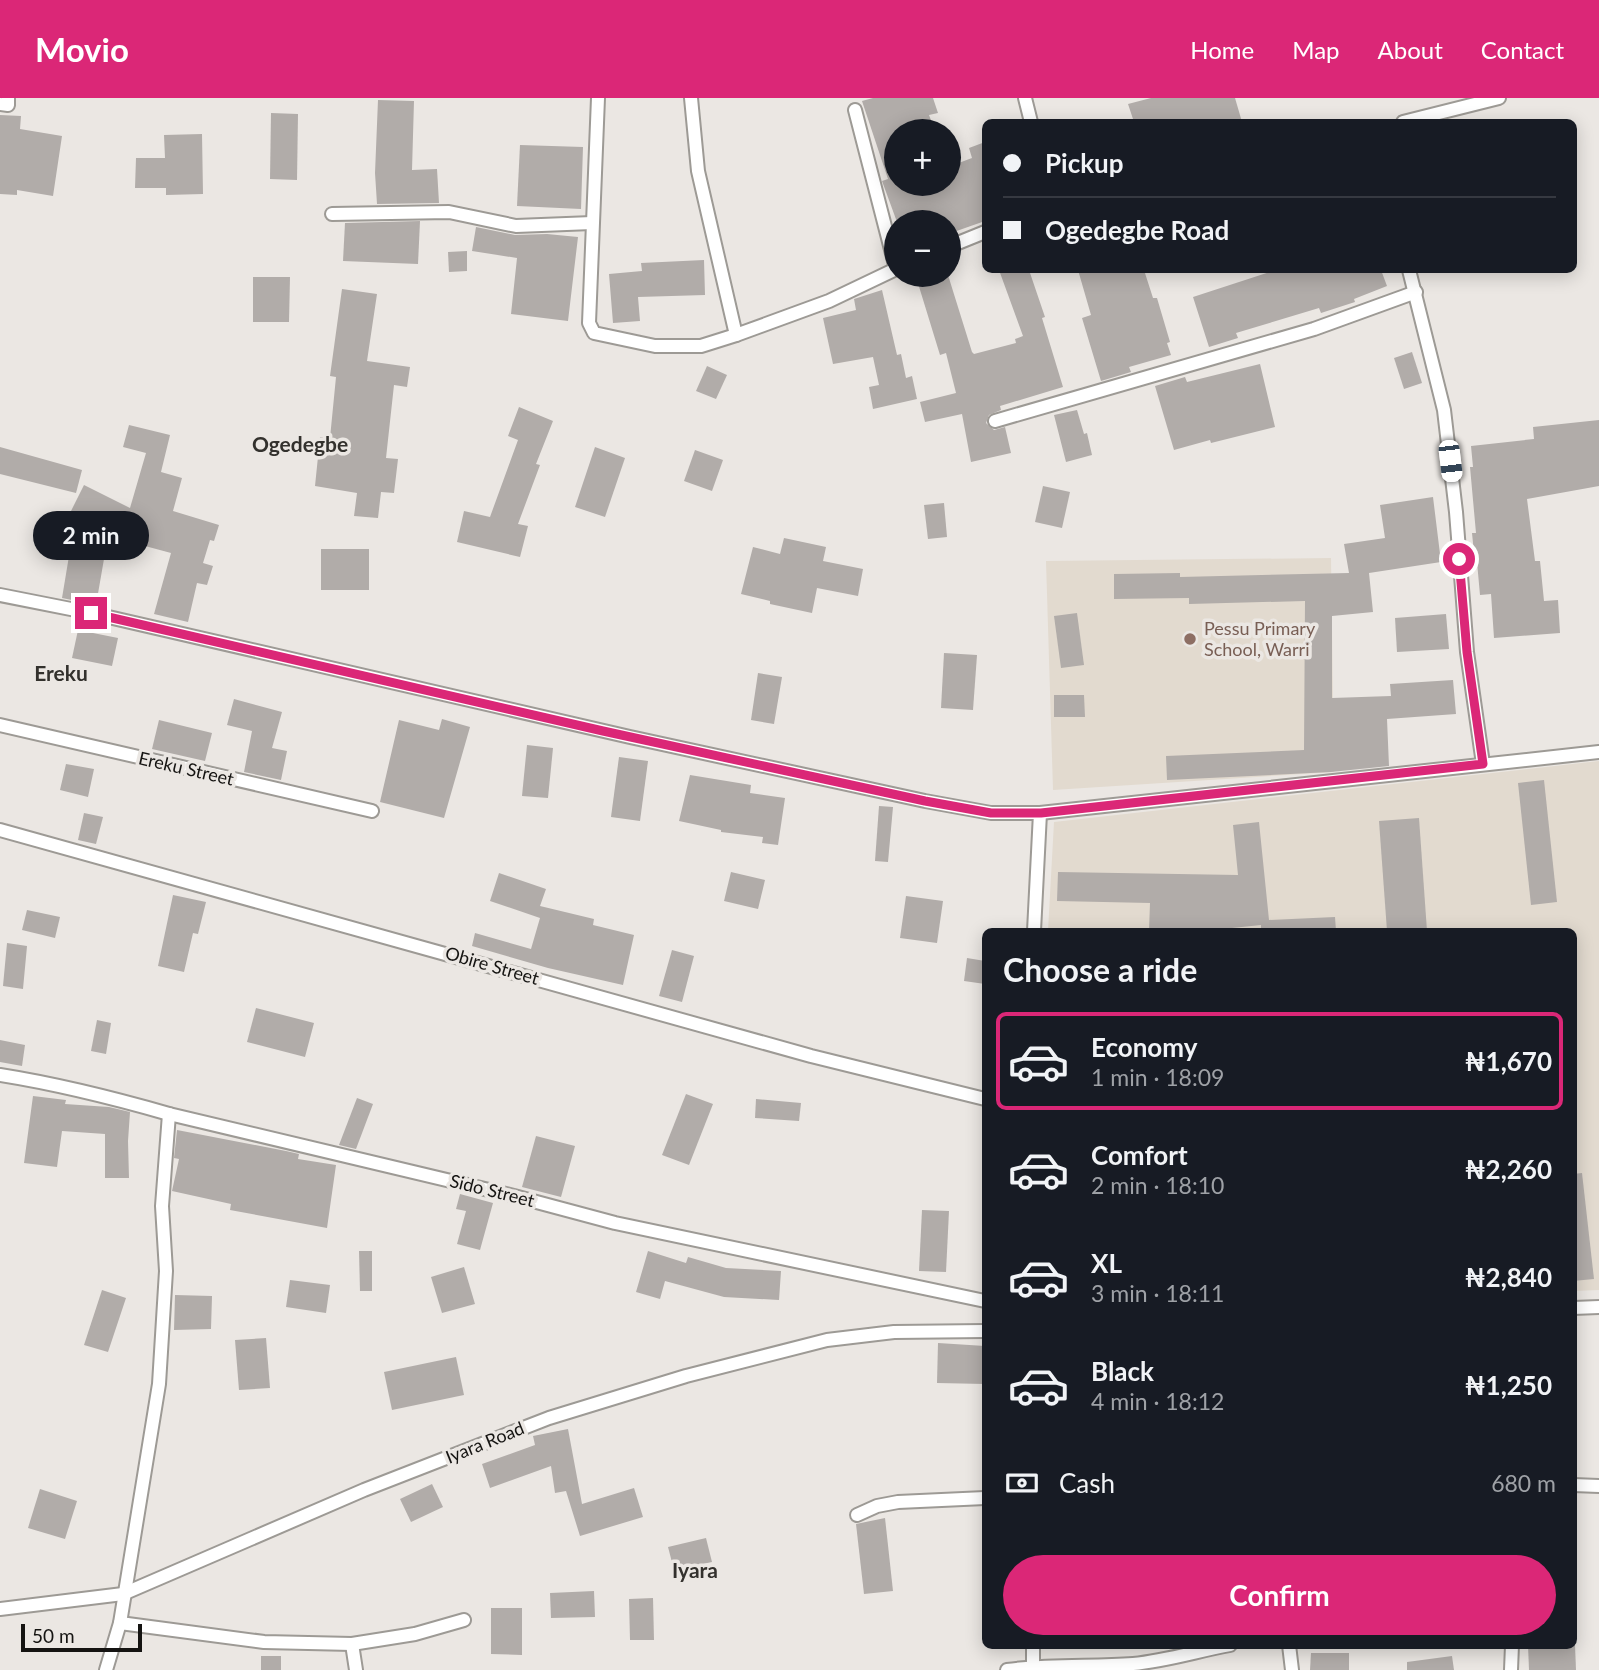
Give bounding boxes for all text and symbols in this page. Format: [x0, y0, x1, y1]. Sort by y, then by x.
text: Movio [35, 29, 129, 69]
text: Home [1190, 35, 1254, 64]
text: Map [1292, 35, 1340, 64]
text: About [1378, 35, 1443, 64]
text: Contact [1481, 35, 1564, 64]
map controls [884, 119, 961, 287]
button: + [884, 119, 961, 196]
text: Pickup [1045, 147, 1124, 179]
button: − [884, 210, 961, 287]
text: Ogedegbe Road [1045, 214, 1229, 246]
district label: Ogedegbe [252, 431, 348, 456]
car [1438, 439, 1463, 483]
callout: 2 min [33, 512, 149, 560]
text: 2 min [62, 521, 120, 549]
route start [1443, 543, 1475, 575]
route end [75, 597, 107, 629]
place label: Pessu Primary School, Warri [1204, 617, 1316, 660]
marker: Pessu Primary School, Warri [1182, 631, 1198, 647]
district label: Ereku [34, 660, 88, 685]
street label: Ereku Street [136, 746, 236, 790]
street label: Obire Street [443, 941, 542, 989]
text: Choose a ride [1003, 950, 1197, 989]
icon: car [1007, 1030, 1070, 1093]
text: Economy [1091, 1031, 1197, 1063]
text: ₦1,670 [1465, 1045, 1552, 1077]
text: 1 min · 18:09 [1091, 1063, 1224, 1091]
icon: car [1007, 1138, 1070, 1201]
text: Comfort [1091, 1139, 1188, 1171]
text: ₦2,260 [1465, 1153, 1552, 1185]
street label: Sido Street [448, 1169, 537, 1211]
text: 2 min · 18:10 [1091, 1171, 1224, 1199]
icon: car [1007, 1246, 1070, 1309]
text: XL [1091, 1247, 1122, 1279]
text: ₦2,840 [1465, 1261, 1552, 1293]
text: 3 min · 18:11 [1091, 1279, 1224, 1307]
icon: car [1007, 1354, 1070, 1417]
text: Black [1091, 1355, 1154, 1387]
text: ₦1,250 [1465, 1369, 1552, 1401]
text: 4 min · 18:12 [1091, 1387, 1224, 1415]
street label: Iyara Road [442, 1416, 527, 1468]
icon: cash [1003, 1464, 1041, 1502]
text: Cash [1059, 1467, 1115, 1499]
text: 680 m [1491, 1469, 1556, 1497]
button: Confirm [1003, 1555, 1556, 1635]
district label: Iyara [672, 1557, 718, 1582]
scale bar [21, 1621, 142, 1653]
text: 50 m [32, 1624, 75, 1647]

